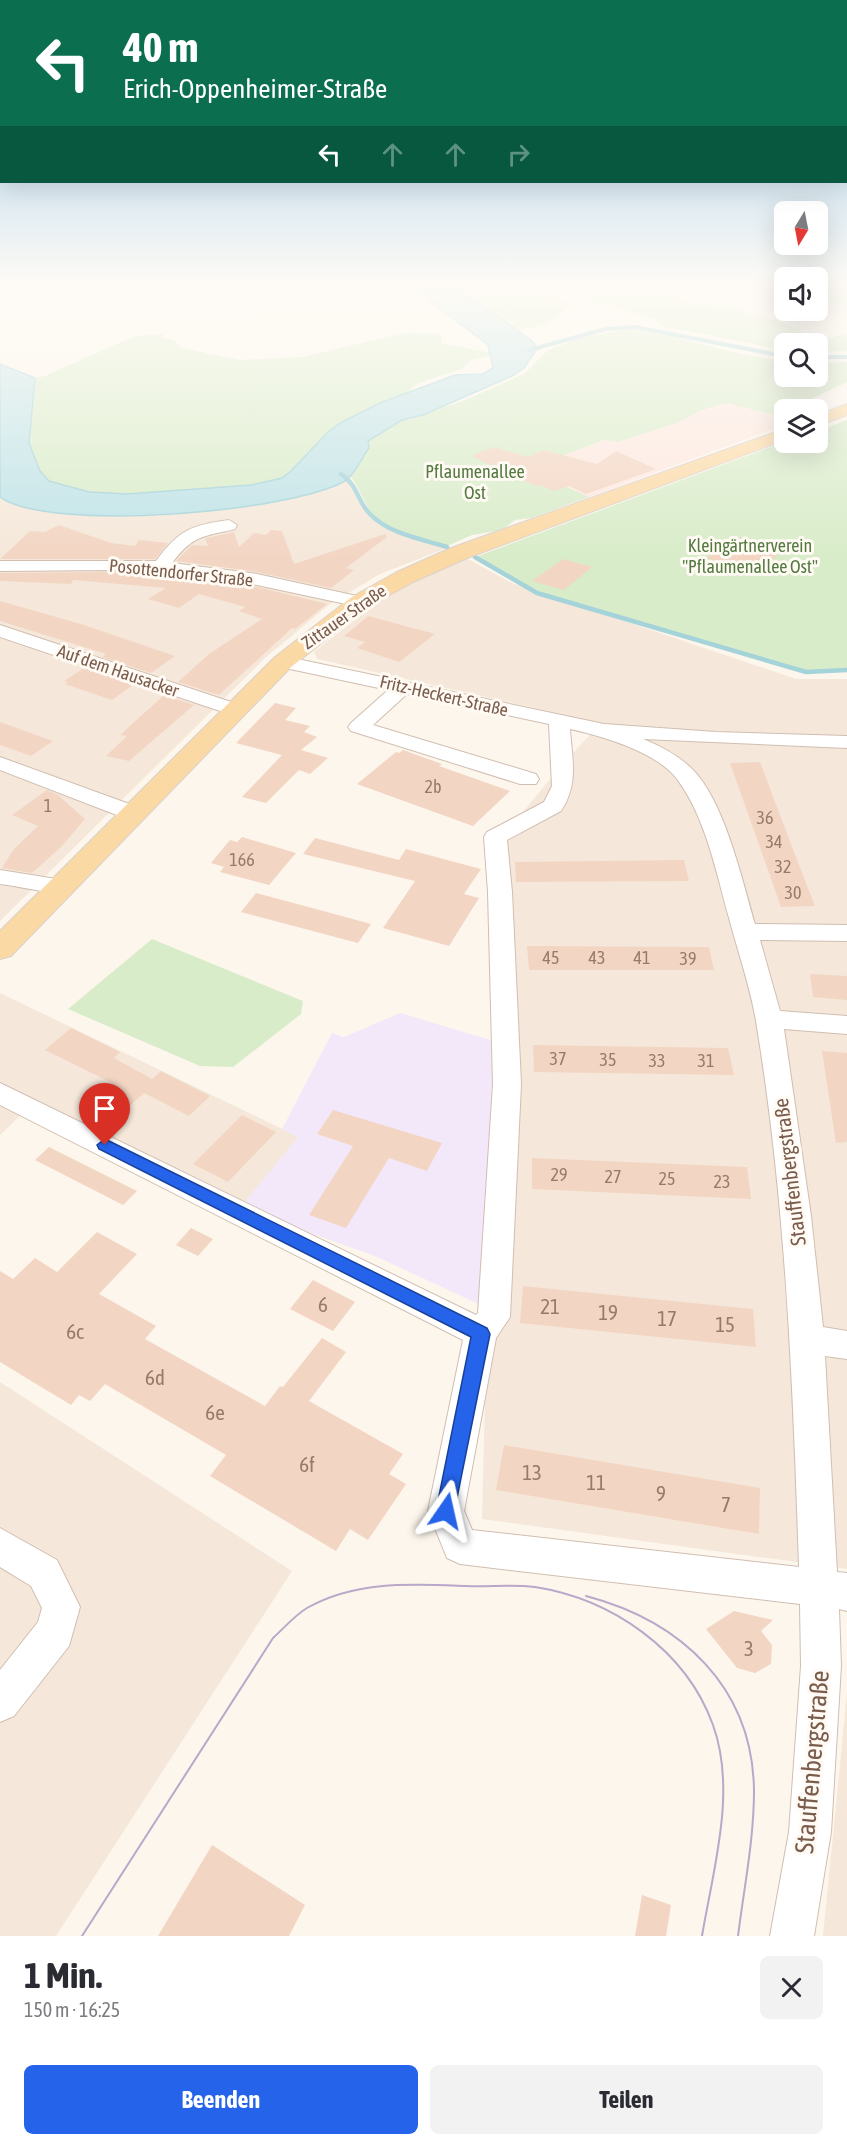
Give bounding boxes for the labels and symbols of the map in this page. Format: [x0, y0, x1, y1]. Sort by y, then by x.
north arrow [774, 201, 828, 255]
park label: Pflaumenallee Ost [425, 461, 525, 503]
park label: Kleingärtnerverein "Pflaumenallee Ost" [682, 535, 818, 577]
street label: Posottendorfer Straße [108, 554, 254, 591]
street label: Zittauer Straße [297, 580, 390, 653]
street label: Auf dem Hausacker [55, 640, 182, 701]
street label: Fritz-Heckert-Straße [378, 671, 510, 720]
house number: 2b [425, 776, 442, 797]
house number: 1 [44, 795, 52, 816]
house number: 36 [757, 807, 773, 828]
house number: 34 [766, 831, 782, 852]
house number: 166 [229, 849, 255, 870]
house number: 32 [775, 856, 791, 877]
house number: 30 [785, 882, 801, 903]
house number: 45 [543, 947, 559, 968]
house number: 43 [589, 947, 605, 968]
house number: 41 [634, 947, 650, 968]
house number: 39 [680, 948, 696, 969]
house number: 37 [550, 1048, 566, 1069]
house number: 35 [600, 1049, 616, 1070]
house number: 33 [649, 1050, 665, 1071]
house number: 31 [698, 1050, 714, 1071]
pin [79, 1083, 130, 1145]
street label: Stauffenbergstraße [768, 1097, 810, 1247]
house number: 29 [551, 1164, 567, 1185]
house number: 27 [605, 1166, 621, 1187]
house number: 25 [659, 1168, 675, 1189]
house number: 23 [714, 1171, 730, 1192]
house number: 6 [318, 1292, 328, 1316]
house number: 21 [540, 1294, 560, 1318]
house number: 19 [598, 1300, 618, 1324]
house number: 17 [657, 1306, 677, 1330]
house number: 15 [715, 1312, 735, 1336]
house number: 6c [66, 1319, 84, 1343]
house number: 6d [145, 1365, 165, 1389]
house number: 6e [205, 1400, 225, 1424]
house number: 6f [299, 1452, 315, 1476]
house number: 13 [522, 1460, 542, 1484]
house number: 11 [586, 1470, 606, 1494]
position arrow [414, 1479, 478, 1543]
house number: 9 [656, 1481, 666, 1505]
house number: 7 [721, 1492, 731, 1516]
house number: 3 [744, 1636, 754, 1660]
street label: Stauffenbergstraße [789, 1669, 835, 1855]

